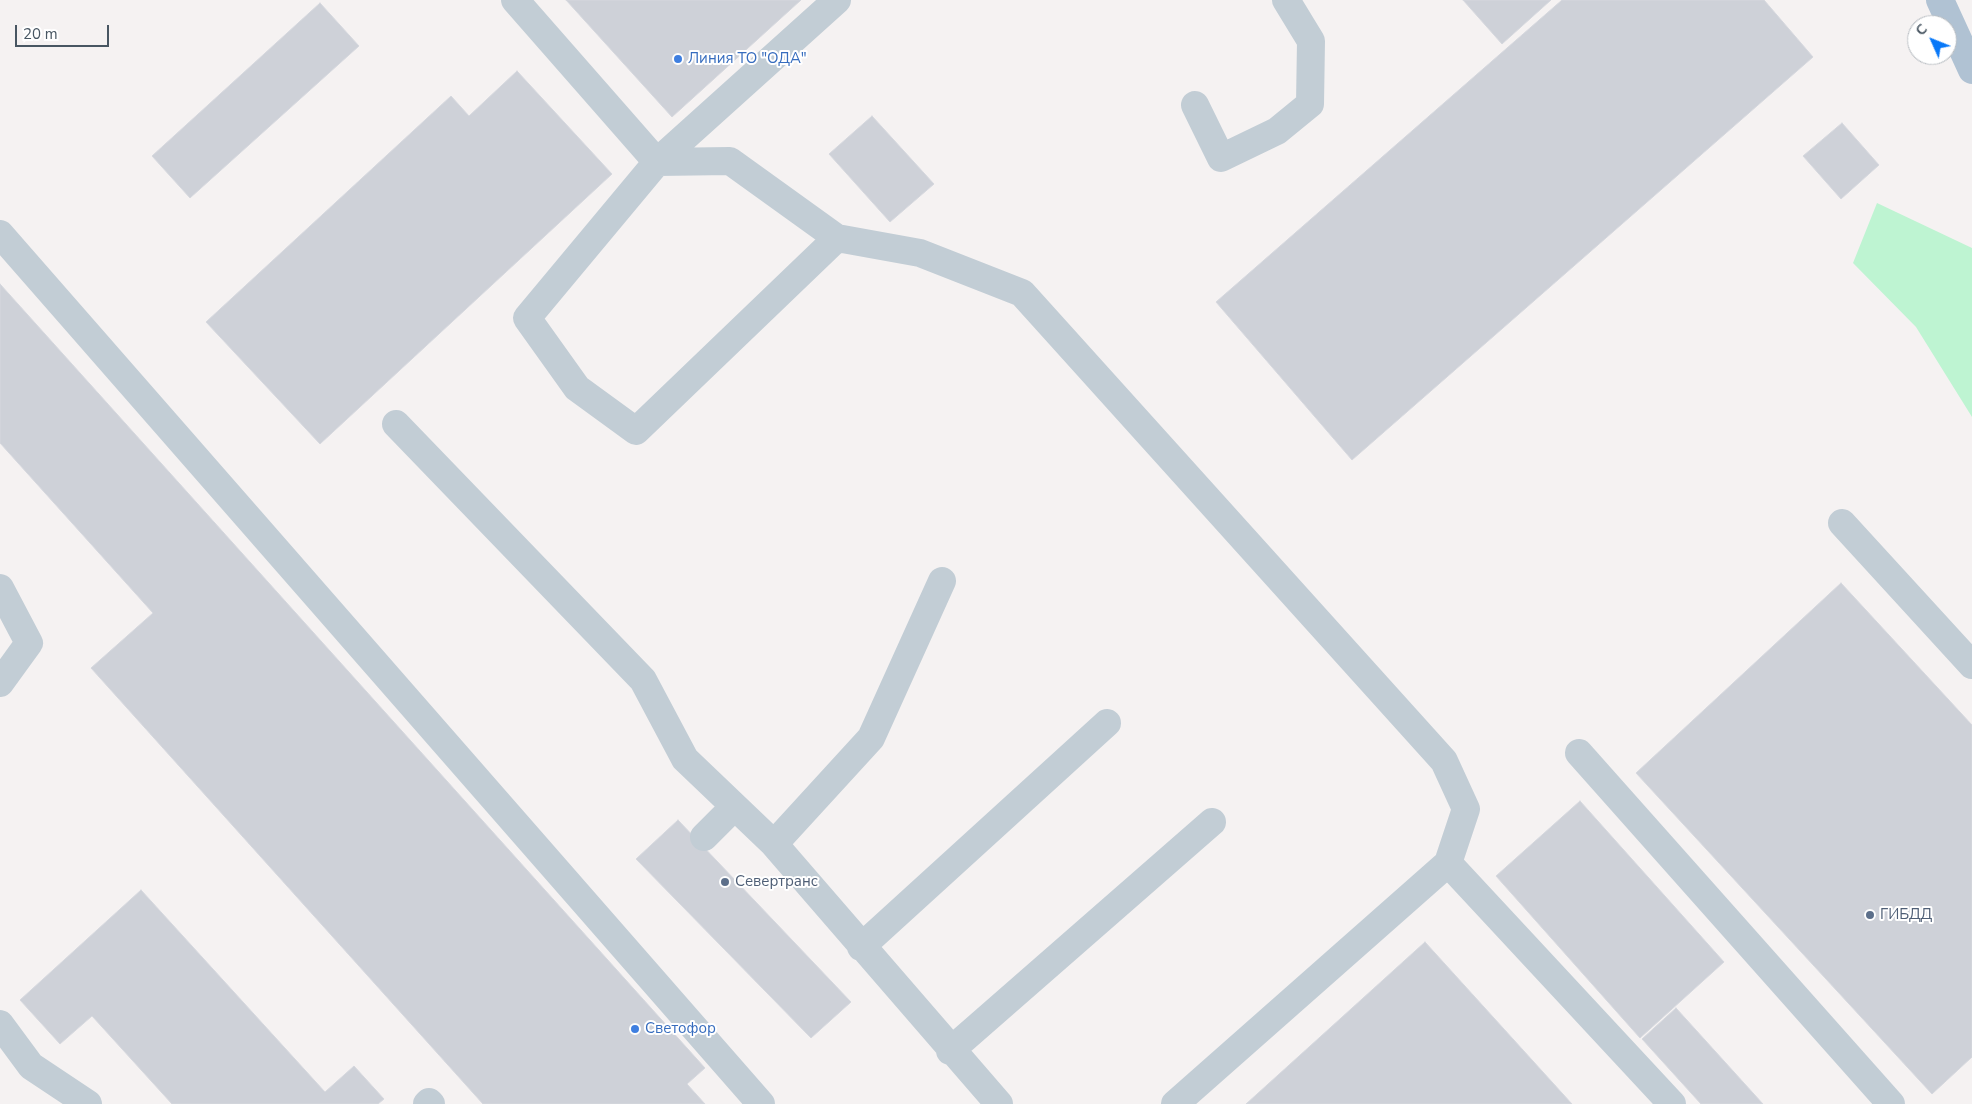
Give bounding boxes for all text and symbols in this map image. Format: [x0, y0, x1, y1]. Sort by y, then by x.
scale bar [18, 15, 111, 47]
north arrow [1907, 15, 1957, 65]
text: С [1911, 20, 1932, 40]
text: 20 m [23, 24, 58, 44]
place label: Линия ТО "ОДА" [688, 50, 807, 68]
marker: Линия ТО "ОДА" [672, 53, 684, 65]
place label: Севертранс [735, 873, 818, 891]
marker: Севертранс [719, 876, 731, 888]
place label: ГИБДД [1880, 906, 1932, 924]
marker: ГИБДД [1864, 909, 1876, 921]
place label: Светофор [645, 1020, 716, 1038]
marker: Светофор [629, 1023, 641, 1035]

